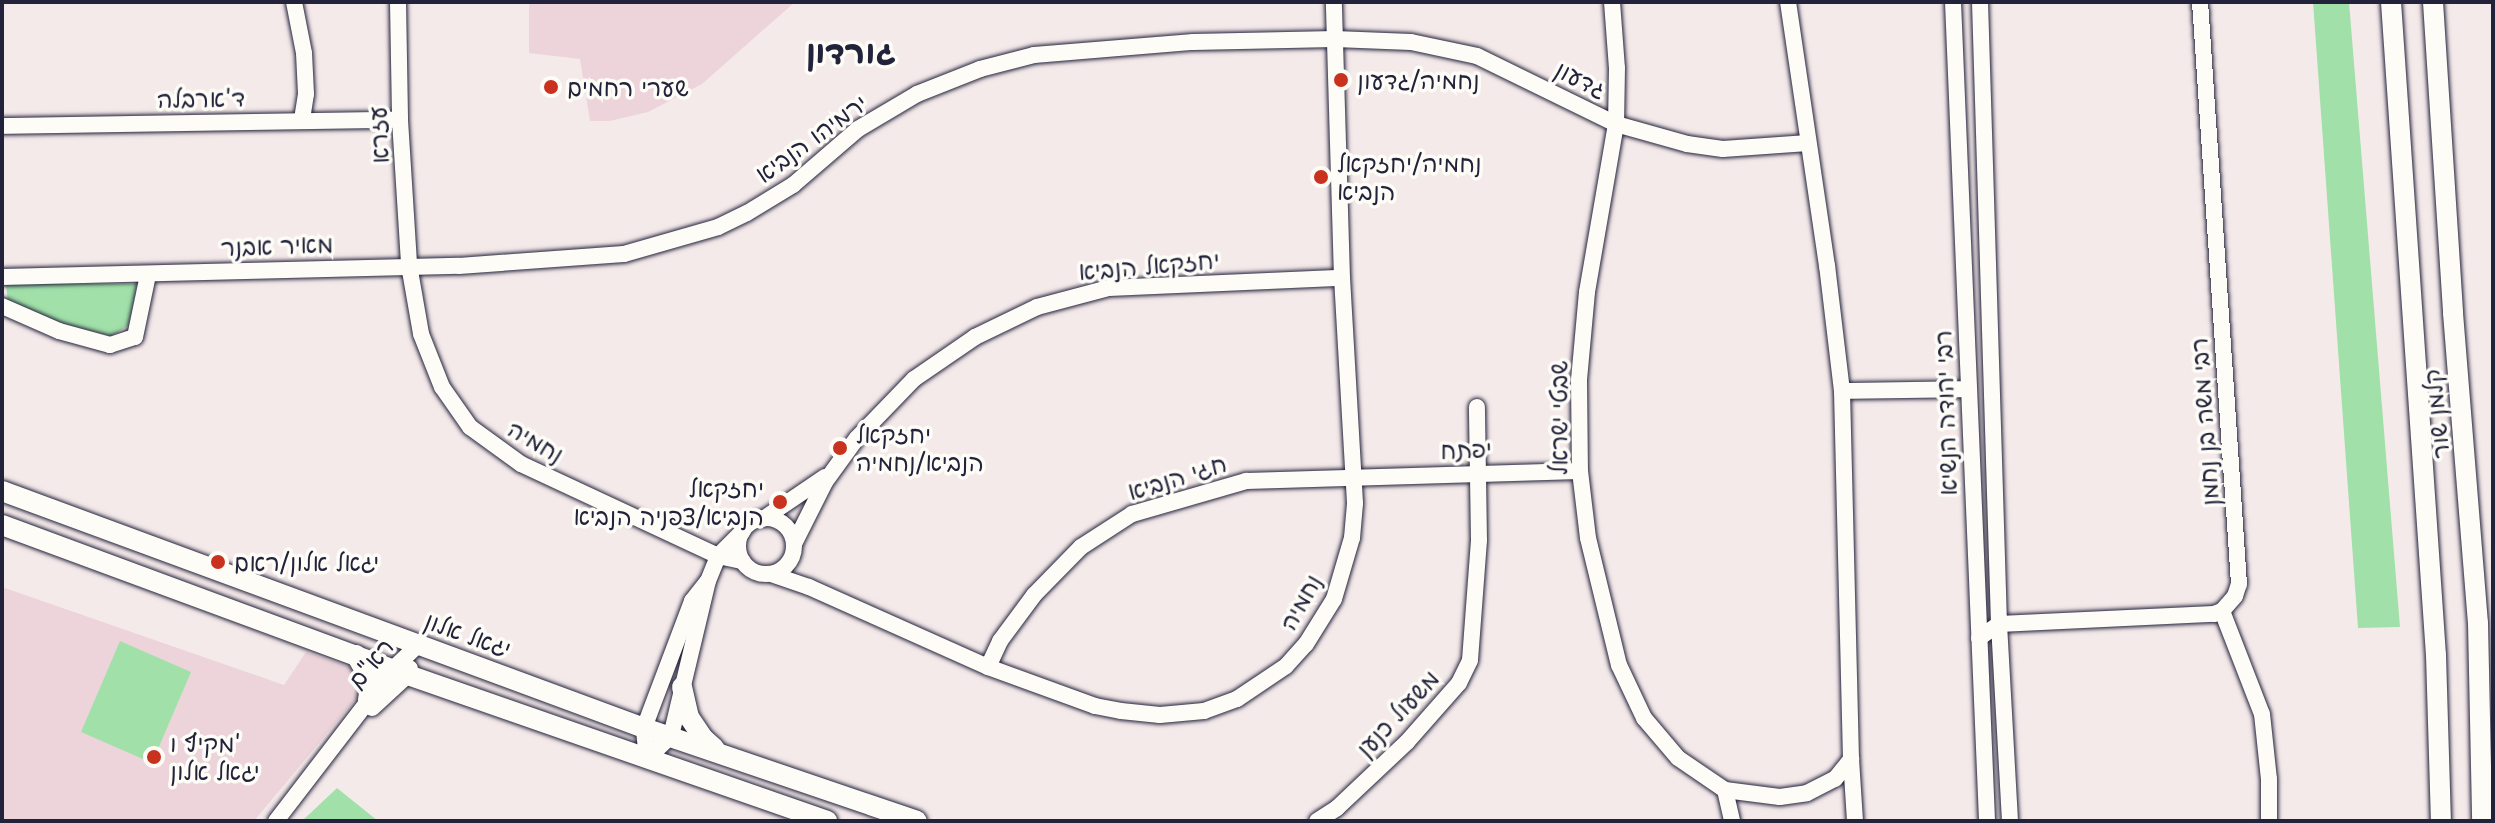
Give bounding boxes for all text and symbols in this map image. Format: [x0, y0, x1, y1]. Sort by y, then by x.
district label: גורדון [806, 31, 896, 69]
street label: גדעון [1551, 54, 1611, 104]
place label: נחמיה/גדעון [1357, 66, 1480, 94]
marker: נחמיה/גדעון [1332, 71, 1350, 89]
place label: שערי רחמים [567, 73, 689, 101]
marker: שערי רחמים [542, 78, 560, 96]
street label: ד'ארבלה [157, 83, 245, 113]
street label: ירמיהו הנביא [750, 88, 872, 188]
street label: עזרא [362, 106, 394, 164]
place label: נחמיה/יחזקאל הנביא [1337, 149, 1482, 205]
marker: נחמיה/יחזקאל הנביא [1312, 168, 1330, 186]
street label: מאיר אבנר [220, 229, 334, 261]
street label: יחזקאל הנביא [1077, 244, 1221, 286]
street label: רבי יהודה הנשיא [1928, 330, 1962, 496]
street label: רבי משה בן נחמן [2184, 337, 2224, 507]
street label: שבטי ישראל [1544, 361, 1572, 475]
street label: קלמן שור [2417, 368, 2455, 460]
street label: נחמיה [503, 414, 569, 468]
place label: יחזקאל הנביא/נחמיה [856, 420, 984, 476]
street label: יפתח [1440, 434, 1492, 464]
marker: יחזקאל הנביא/נחמיה [831, 439, 849, 457]
street label: חגי הנביא [1124, 448, 1230, 506]
place label: יחזקאל הנביא/צפניה הנביא [573, 474, 764, 530]
marker: יחזקאל הנביא/צפניה הנביא [771, 493, 789, 511]
place label: יגאל אלון/ראם [234, 548, 379, 576]
marker: יגאל אלון/ראם [209, 553, 227, 571]
street label: נחמיה [1273, 569, 1327, 635]
street label: יגאל אלון [421, 605, 515, 663]
street label: רא"ם [341, 632, 399, 694]
street label: משעול כנען [1350, 664, 1444, 762]
place label: מקיף ו' יגאל אלון [170, 729, 260, 785]
marker: מקיף ו' יגאל אלון [145, 748, 163, 766]

